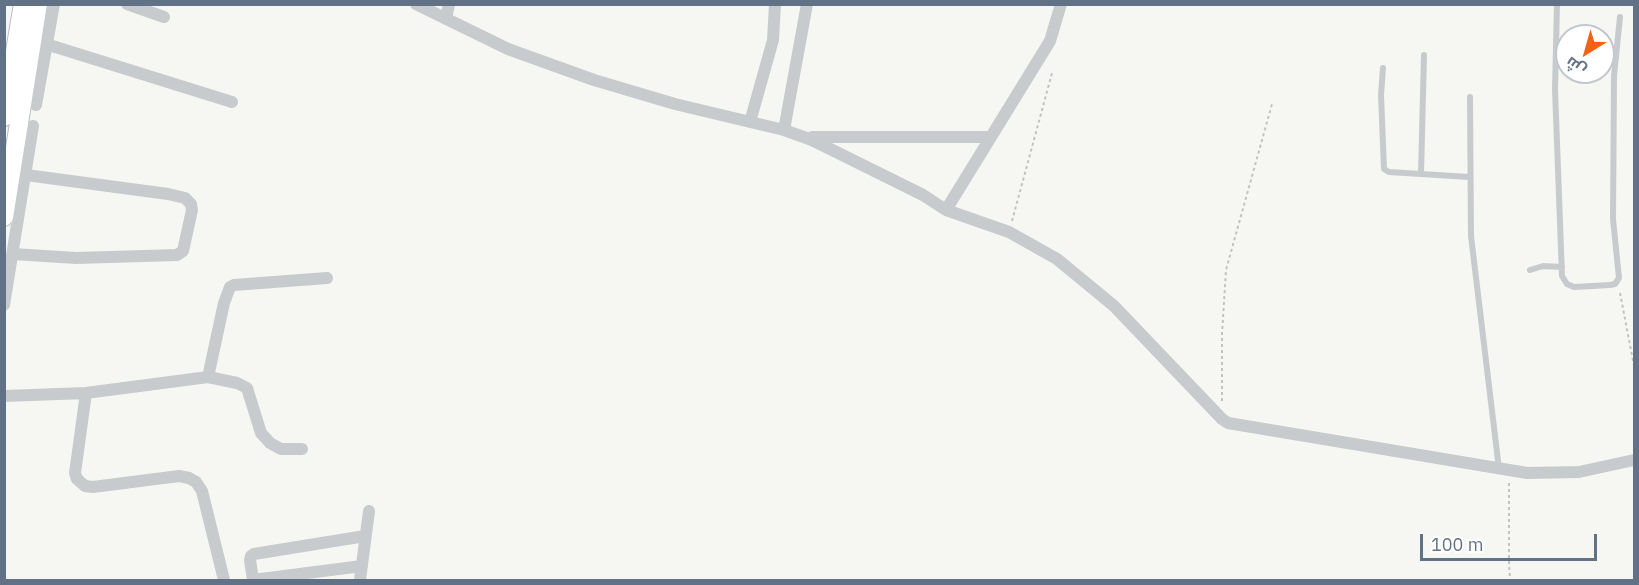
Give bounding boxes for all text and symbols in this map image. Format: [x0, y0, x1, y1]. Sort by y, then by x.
north arrow [1555, 24, 1615, 84]
text: ش [1561, 53, 1590, 81]
scale bar [1423, 522, 1600, 560]
text: 100 m [1431, 533, 1483, 556]

